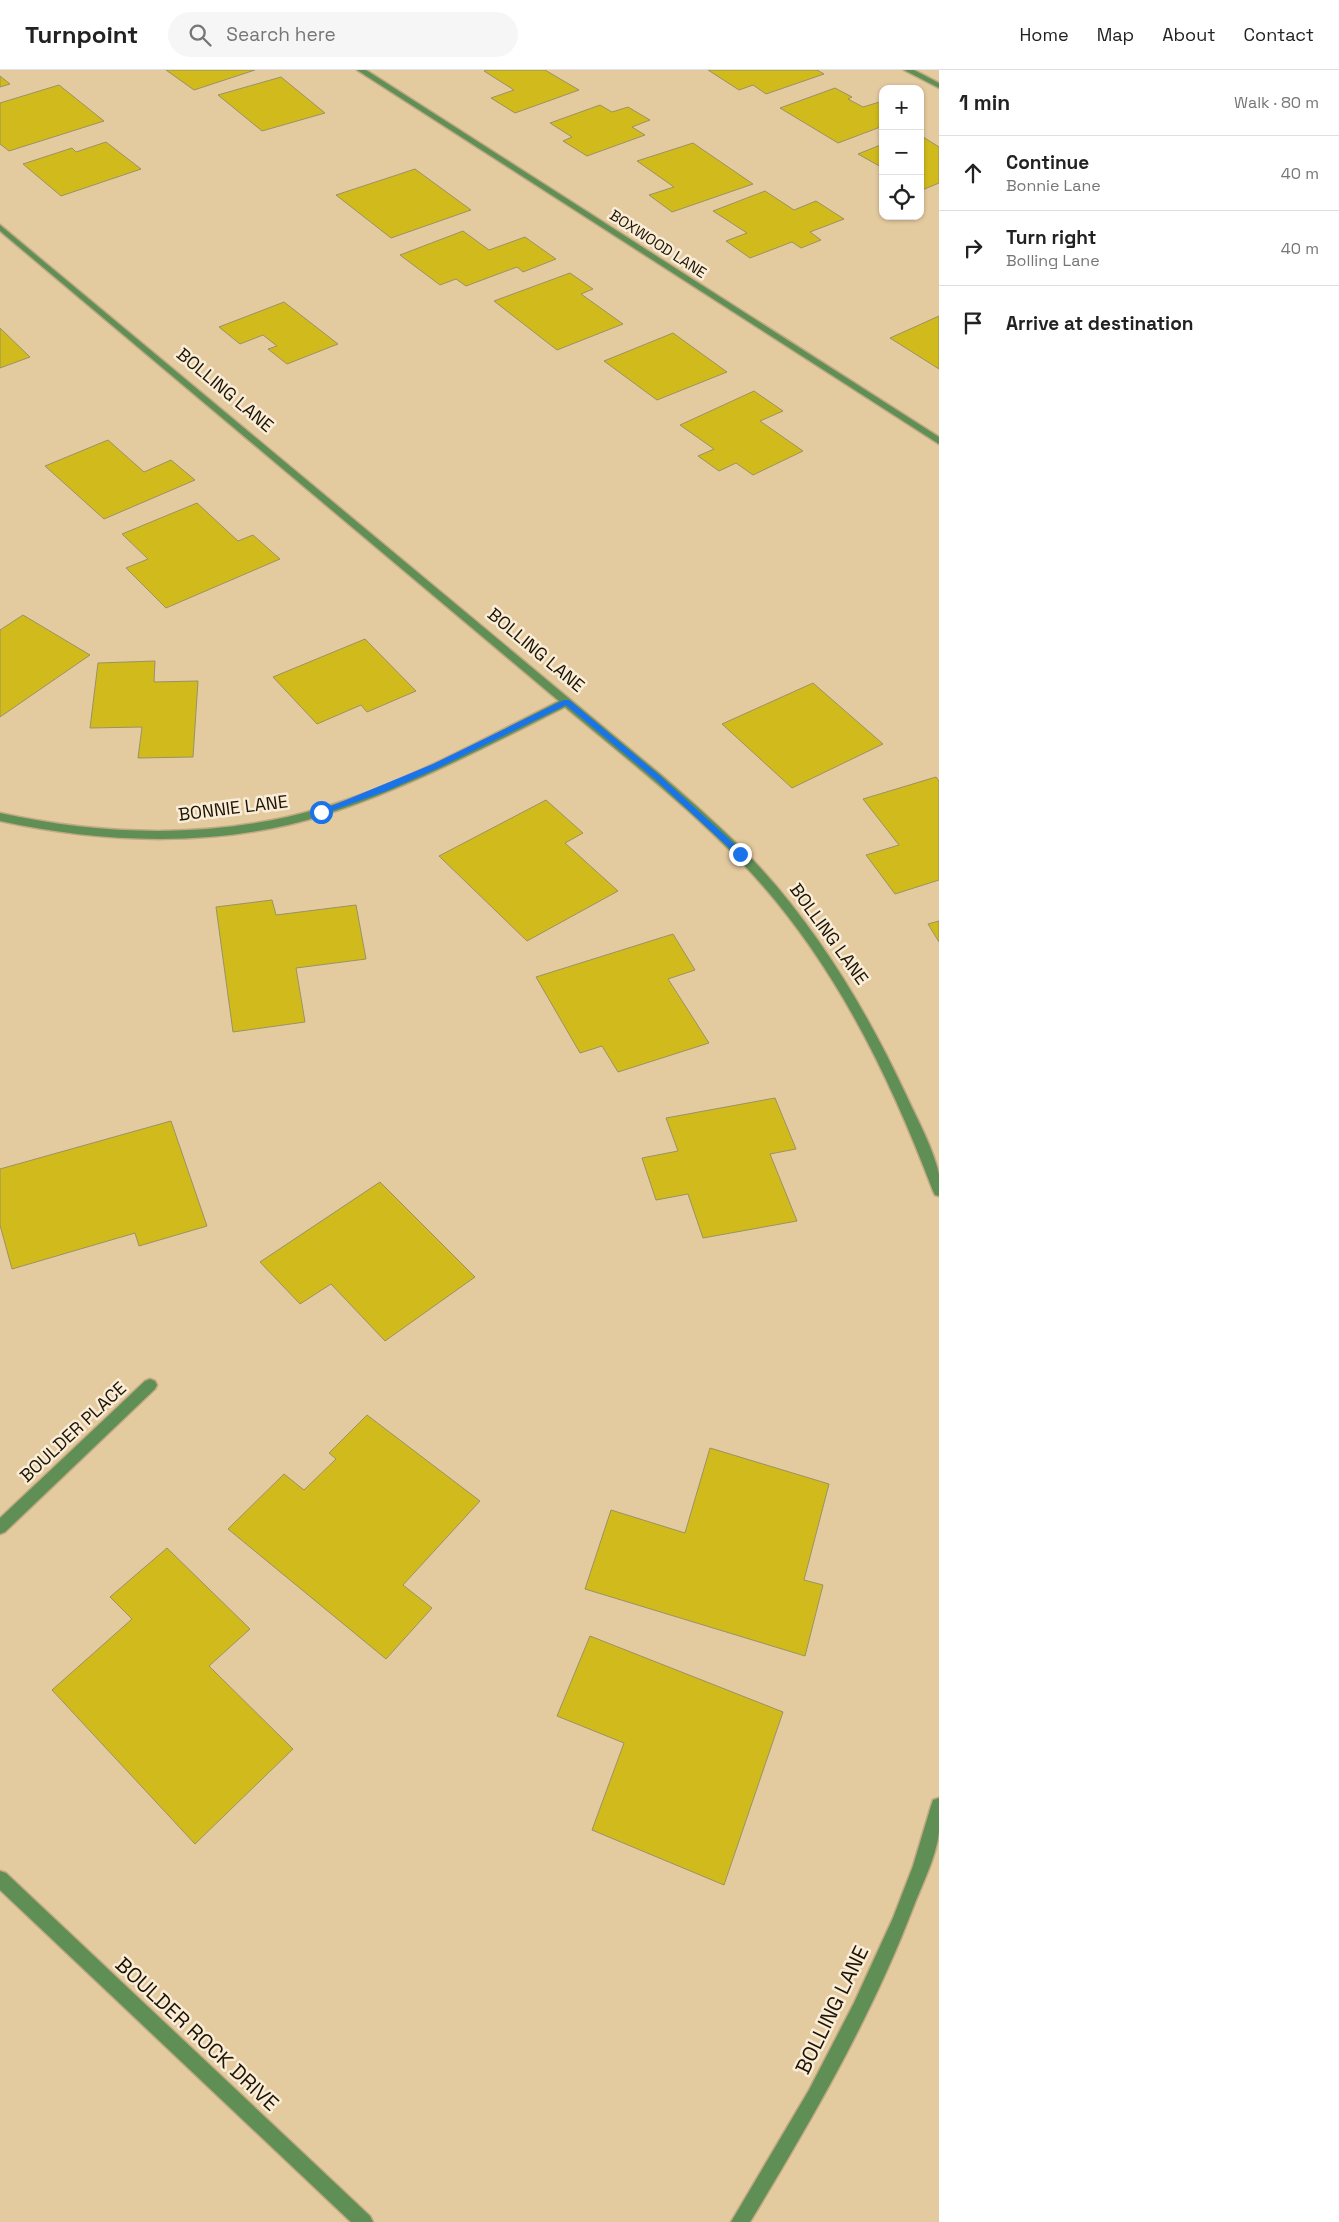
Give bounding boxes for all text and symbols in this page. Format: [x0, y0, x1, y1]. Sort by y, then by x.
search box [168, 12, 518, 57]
text: Turnpoint [25, 19, 138, 50]
icon: search [186, 21, 214, 49]
text: Search here [226, 22, 336, 47]
text: Home [1020, 23, 1069, 46]
text: Map [1097, 23, 1134, 46]
text: About [1162, 23, 1216, 46]
text: Contact [1244, 23, 1314, 46]
map controls [879, 85, 924, 220]
button: + [879, 85, 924, 130]
text: 1 min [959, 89, 1010, 116]
text: Walk · 80 m [1234, 92, 1319, 113]
button: − [879, 130, 924, 175]
text: Continue [1006, 150, 1089, 175]
icon: ahead [959, 159, 987, 187]
text: 40 m [1281, 163, 1319, 184]
button: locate [879, 175, 924, 220]
text: Bonnie Lane [1006, 175, 1101, 196]
street label: BOXWOOD LANE [606, 205, 710, 282]
text: Turn right [1006, 225, 1096, 250]
icon: right [959, 234, 987, 262]
text: 40 m [1281, 238, 1319, 259]
text: Bolling Lane [1006, 250, 1100, 271]
icon: arrive [959, 309, 987, 337]
text: Arrive at destination [1006, 311, 1194, 336]
street label: BOLLING LANE [172, 342, 279, 437]
street label: BOLLING LANE [483, 602, 590, 697]
street label: BONNIE LANE [177, 789, 289, 826]
route start [310, 801, 333, 824]
route end [729, 843, 752, 866]
street label: BOLLING LANE [785, 879, 874, 989]
street label: BOULDER PLACE [15, 1376, 131, 1487]
street label: BOLLING LANE [789, 1941, 874, 2078]
street label: BOULDER ROCK DRIVE [110, 1951, 285, 2116]

